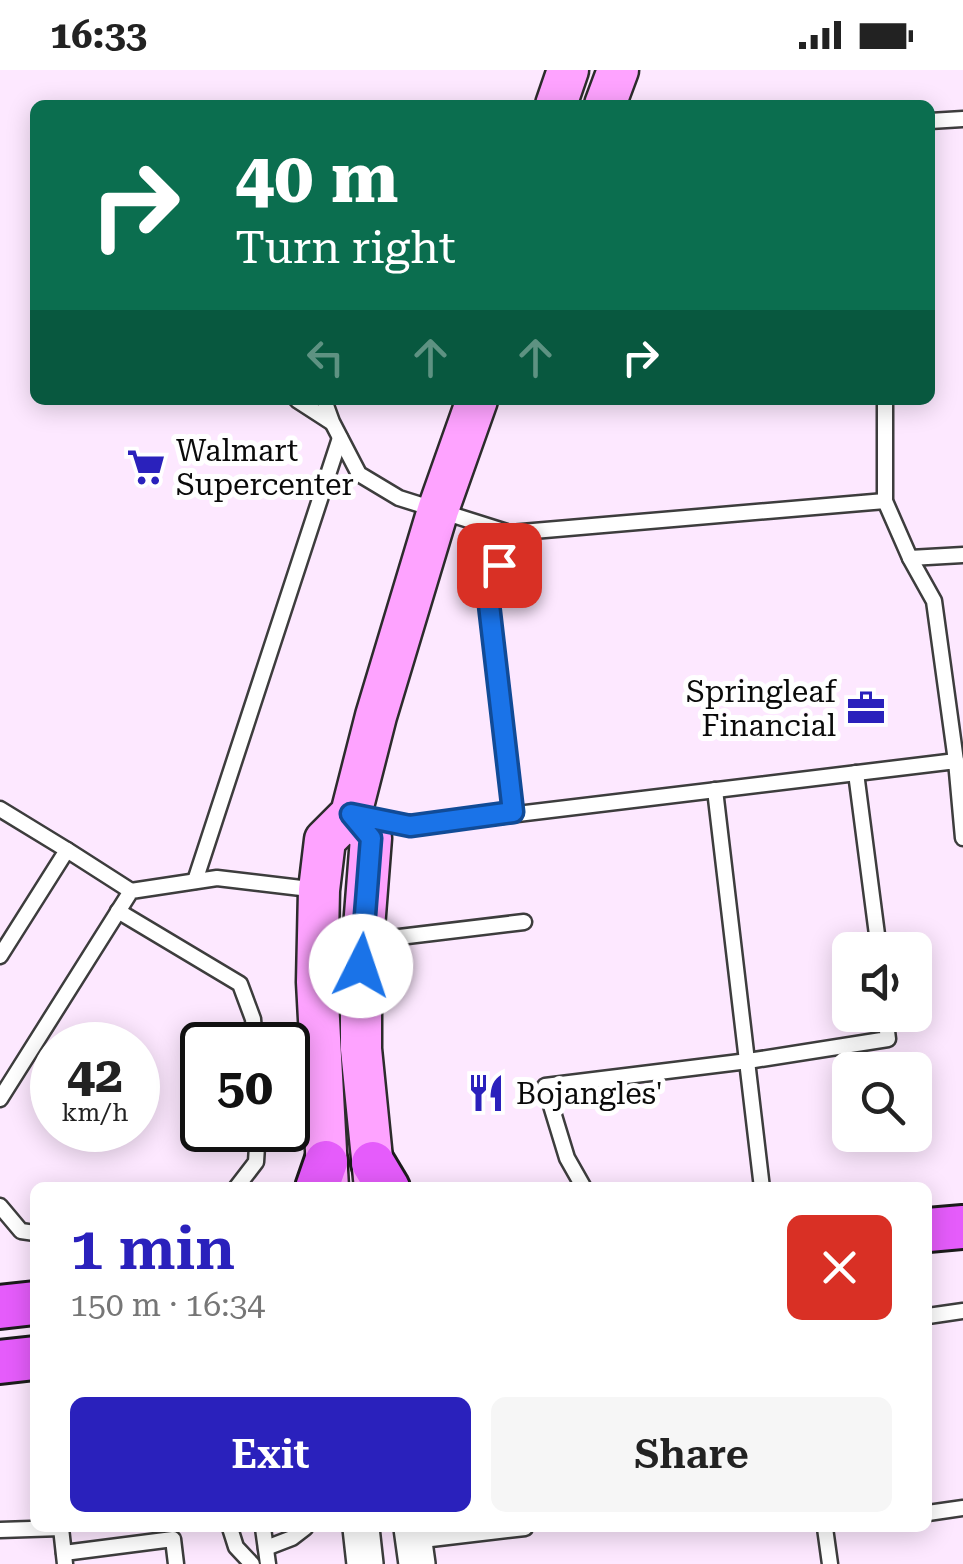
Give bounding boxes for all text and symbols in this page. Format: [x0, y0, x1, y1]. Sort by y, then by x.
text: 16:33 [50, 13, 147, 57]
text: 40 m [235, 137, 399, 219]
icon: right [70, 140, 200, 270]
text: Turn right [235, 221, 456, 274]
icon: left [298, 330, 353, 385]
icon: ahead [403, 330, 458, 385]
icon: ahead [508, 330, 563, 385]
icon: right [613, 330, 668, 385]
place label: Walmart Supercenter [176, 433, 354, 502]
supermarket icon: Walmart Supercenter [125, 446, 167, 488]
pin [457, 523, 542, 608]
icon: arrive [472, 538, 527, 593]
place label: Springleaf Financial [686, 674, 837, 743]
office icon: Springleaf Financial [845, 687, 887, 729]
position arrow [309, 914, 413, 1018]
map controls [832, 932, 932, 1152]
button: sound [832, 932, 932, 1032]
speed limit sign: 50 [180, 1022, 310, 1152]
text: 42 [67, 1046, 123, 1104]
button: search [832, 1052, 932, 1152]
restaurant icon: Bojangles' [465, 1072, 507, 1114]
place label: Bojangles' [516, 1076, 663, 1111]
text: km/h [62, 1098, 128, 1127]
text: 1 min [70, 1213, 235, 1284]
button: close [787, 1215, 892, 1320]
text: 150 m · 16:34 [70, 1286, 265, 1324]
button: Exit [70, 1397, 471, 1512]
button: Share [491, 1397, 892, 1512]

